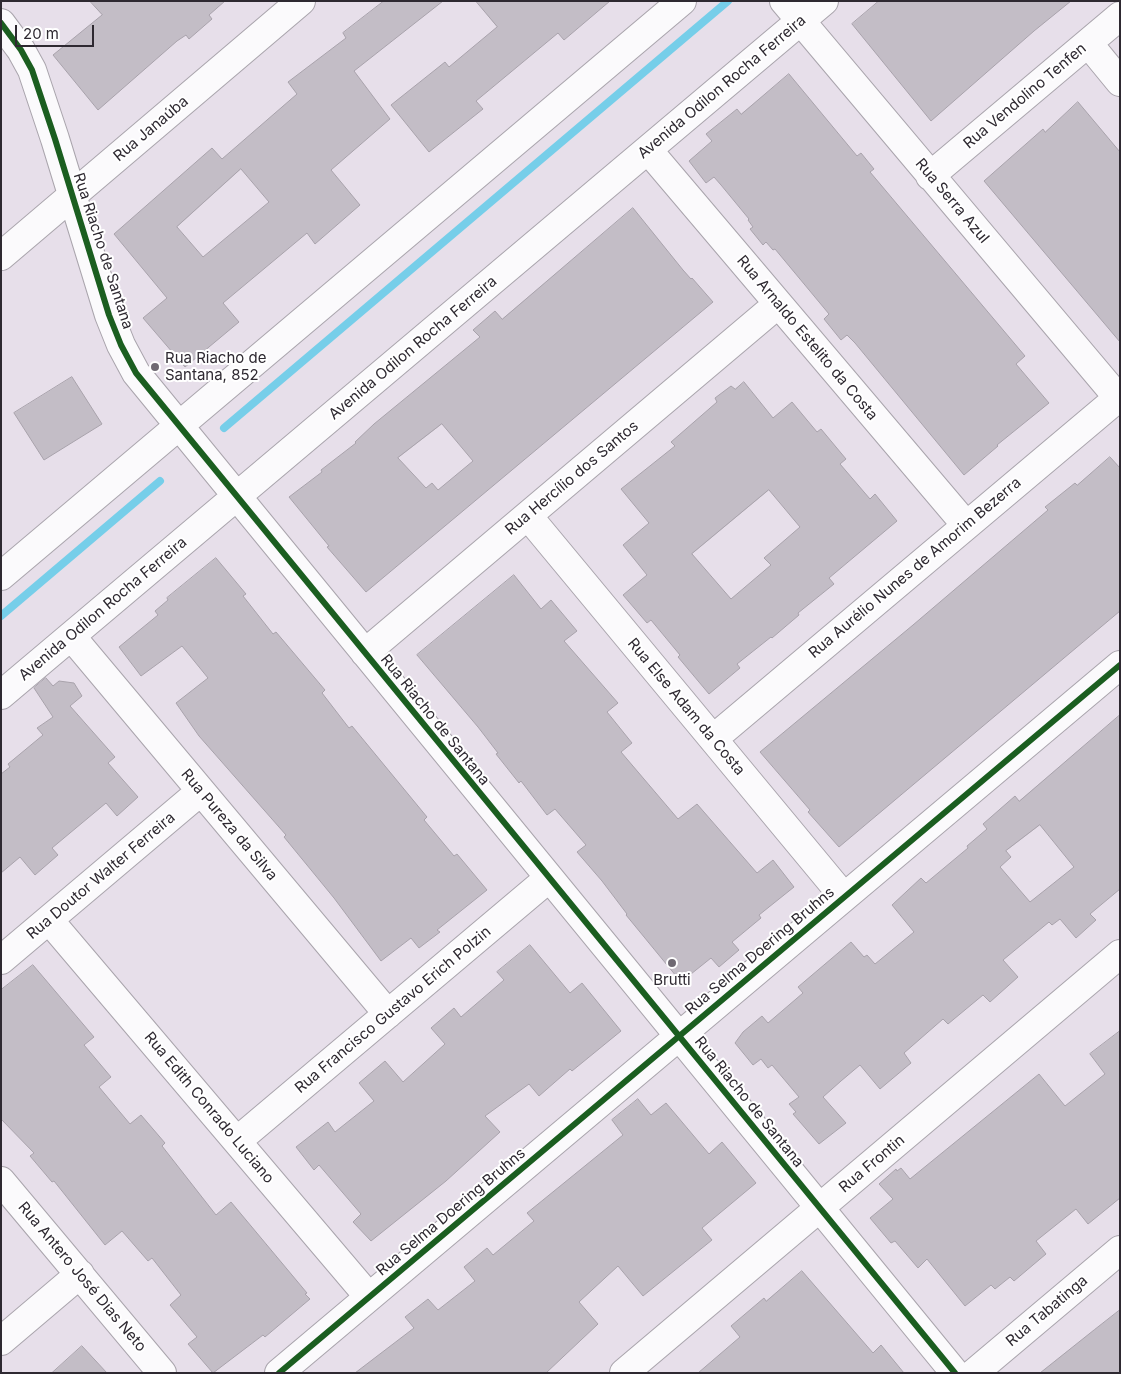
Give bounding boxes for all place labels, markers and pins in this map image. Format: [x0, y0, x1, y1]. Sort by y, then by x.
place label: Rua Riacho de Santana, 852 [165, 349, 266, 384]
marker: Rua Riacho de Santana, 852 [149, 361, 161, 373]
marker: Brutti [666, 957, 678, 969]
place label: Brutti [653, 971, 691, 989]

